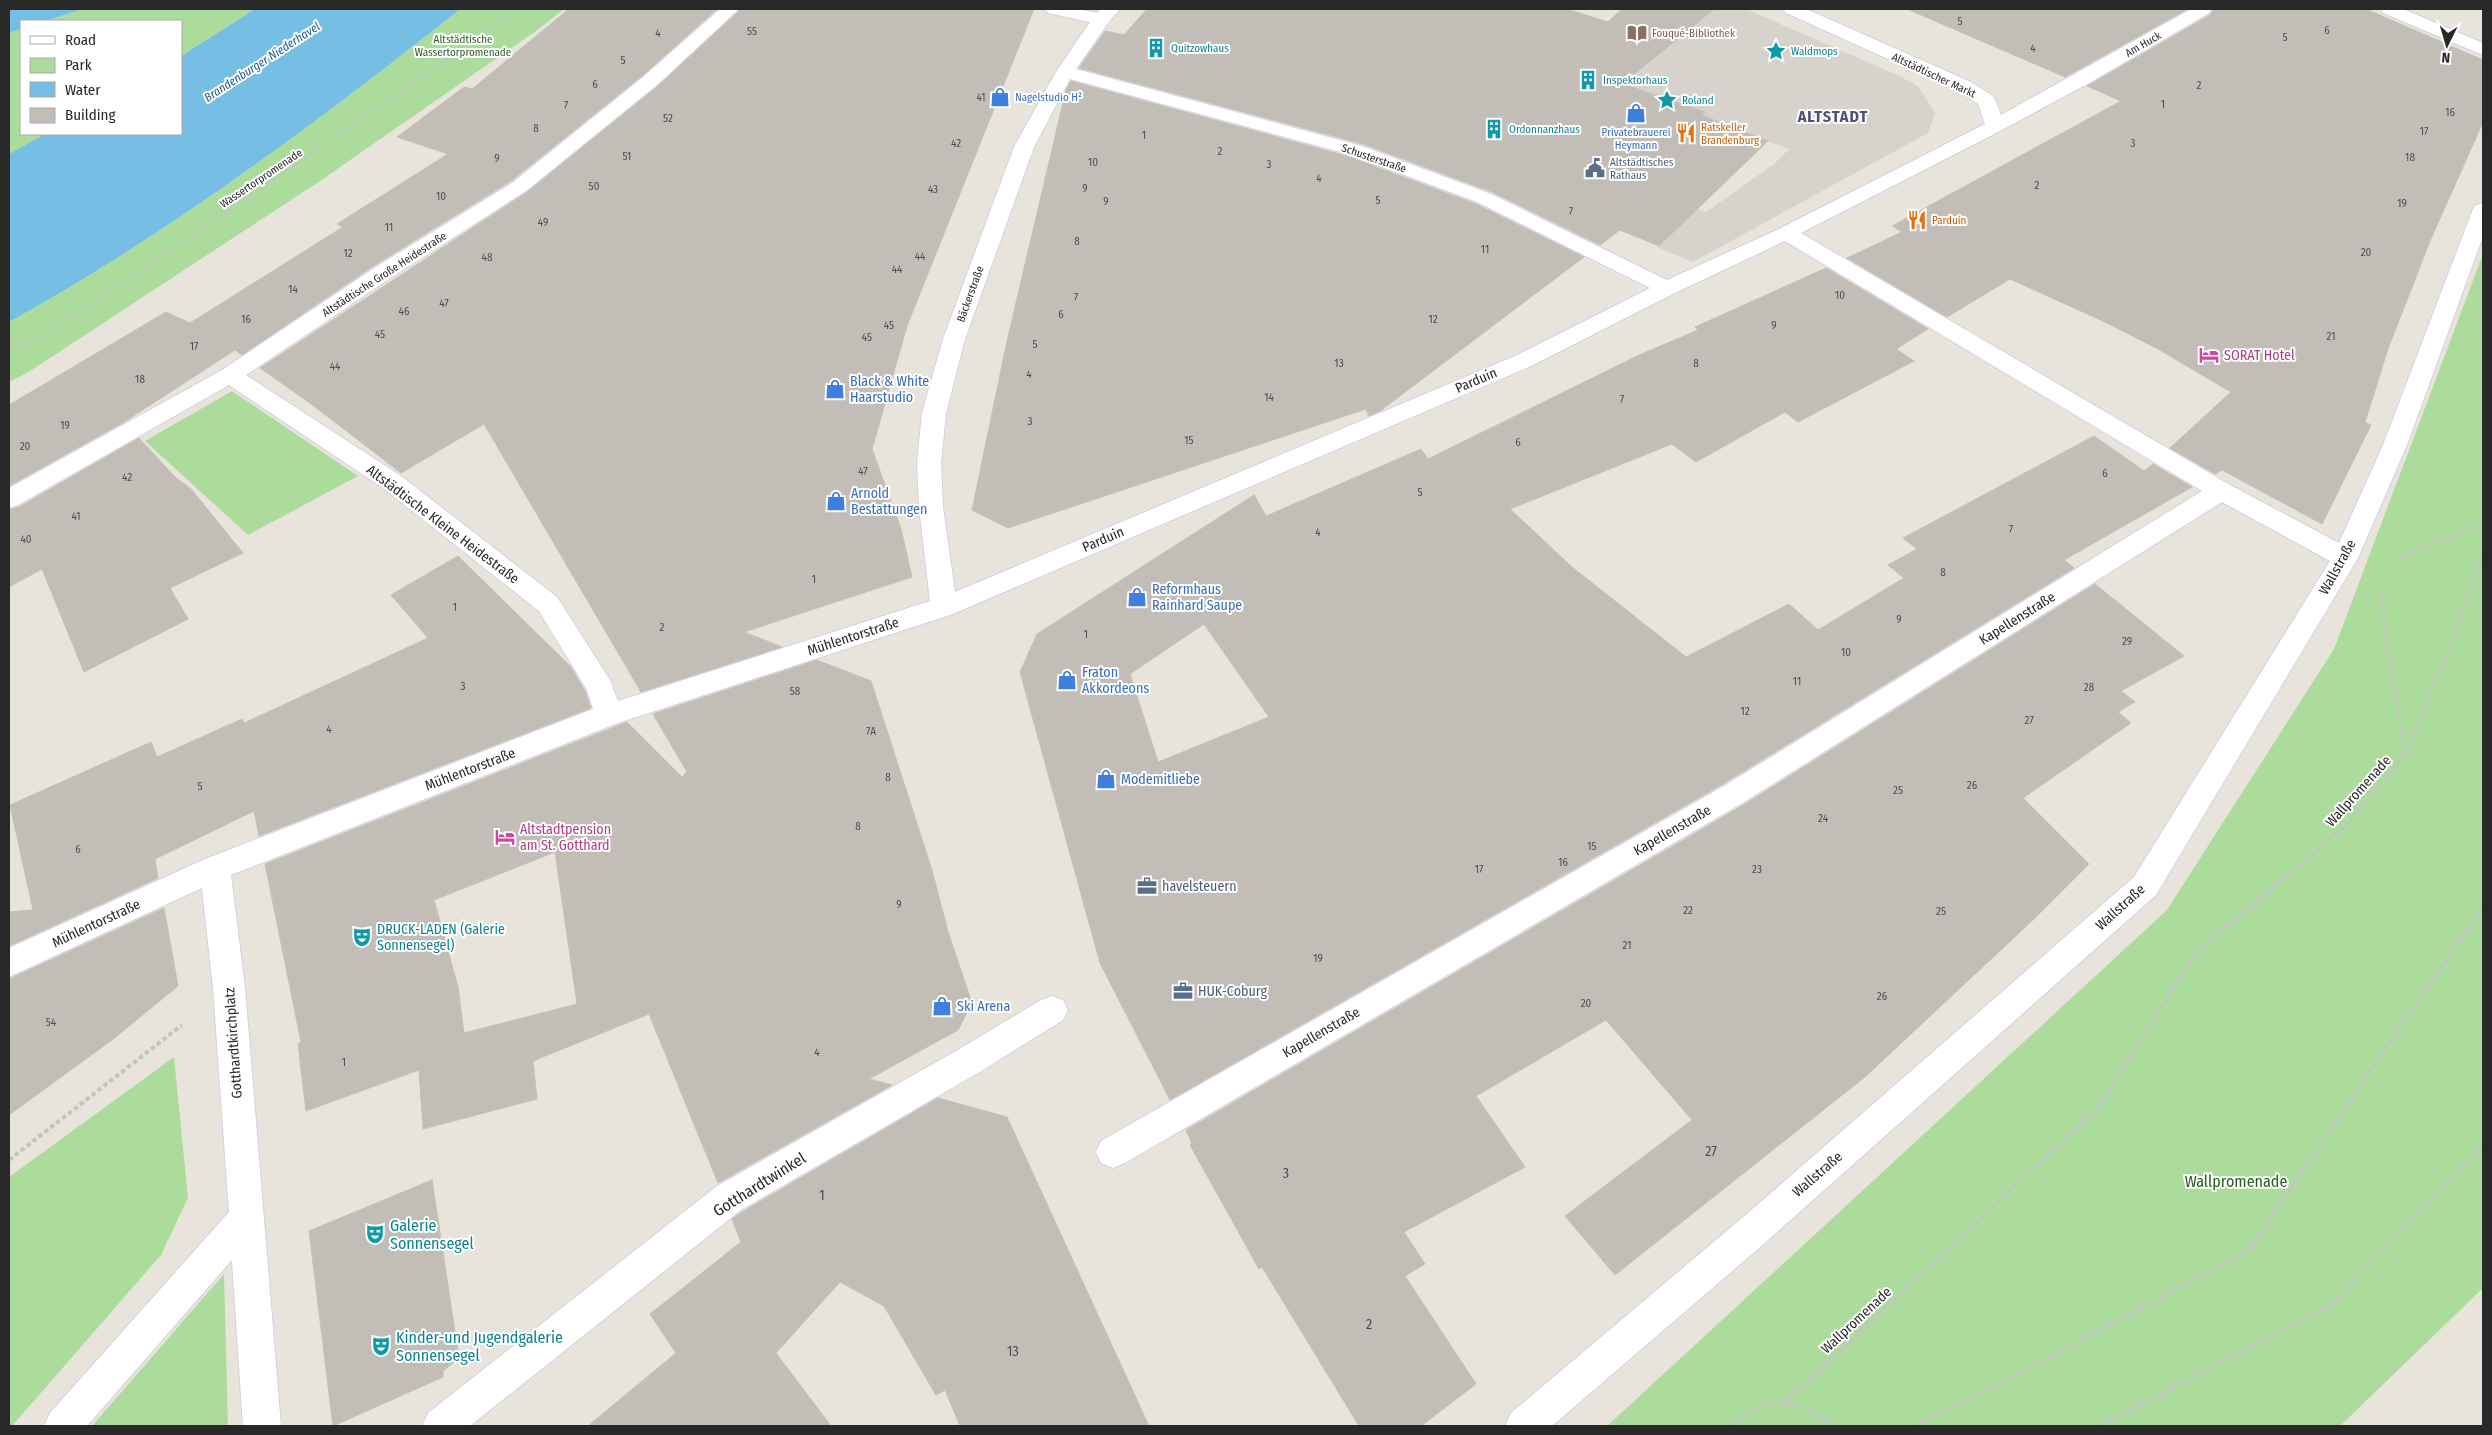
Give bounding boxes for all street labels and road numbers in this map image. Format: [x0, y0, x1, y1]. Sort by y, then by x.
street label: Am Huck [2123, 29, 2164, 60]
street label: Altstädtischer Markt [1890, 50, 1978, 101]
street label: Schusterstraße [1340, 141, 1408, 176]
street label: Wassertorpromenade [218, 146, 305, 211]
street label: Altstädtische Große Heidestraße [320, 229, 449, 320]
street label: Bäckerstraße [954, 264, 987, 324]
street label: Parduin [1453, 364, 1500, 397]
street label: Altstädtische Kleine Heidestraße [363, 461, 522, 587]
street label: Parduin [1080, 523, 1127, 556]
street label: Wallstraße [2315, 537, 2360, 598]
street label: Kapellenstraße [1976, 588, 2058, 649]
street label: Mühlentorstraße [805, 614, 901, 659]
street label: Mühlentorstraße [423, 744, 518, 794]
street label: Wallpromenade [2322, 752, 2395, 830]
street label: Kapellenstraße [1631, 801, 1714, 859]
street label: Wallstraße [2092, 881, 2149, 934]
street label: Mühlentorstraße [49, 896, 143, 951]
street label: Gotthardtkirchplatz [221, 986, 246, 1099]
street label: Kapellenstraße [1280, 1003, 1363, 1061]
street label: Gotthardtwinkel [709, 1148, 809, 1220]
street label: Wallstraße [1789, 1148, 1846, 1201]
street label: Wallpromenade [1818, 1283, 1895, 1357]

